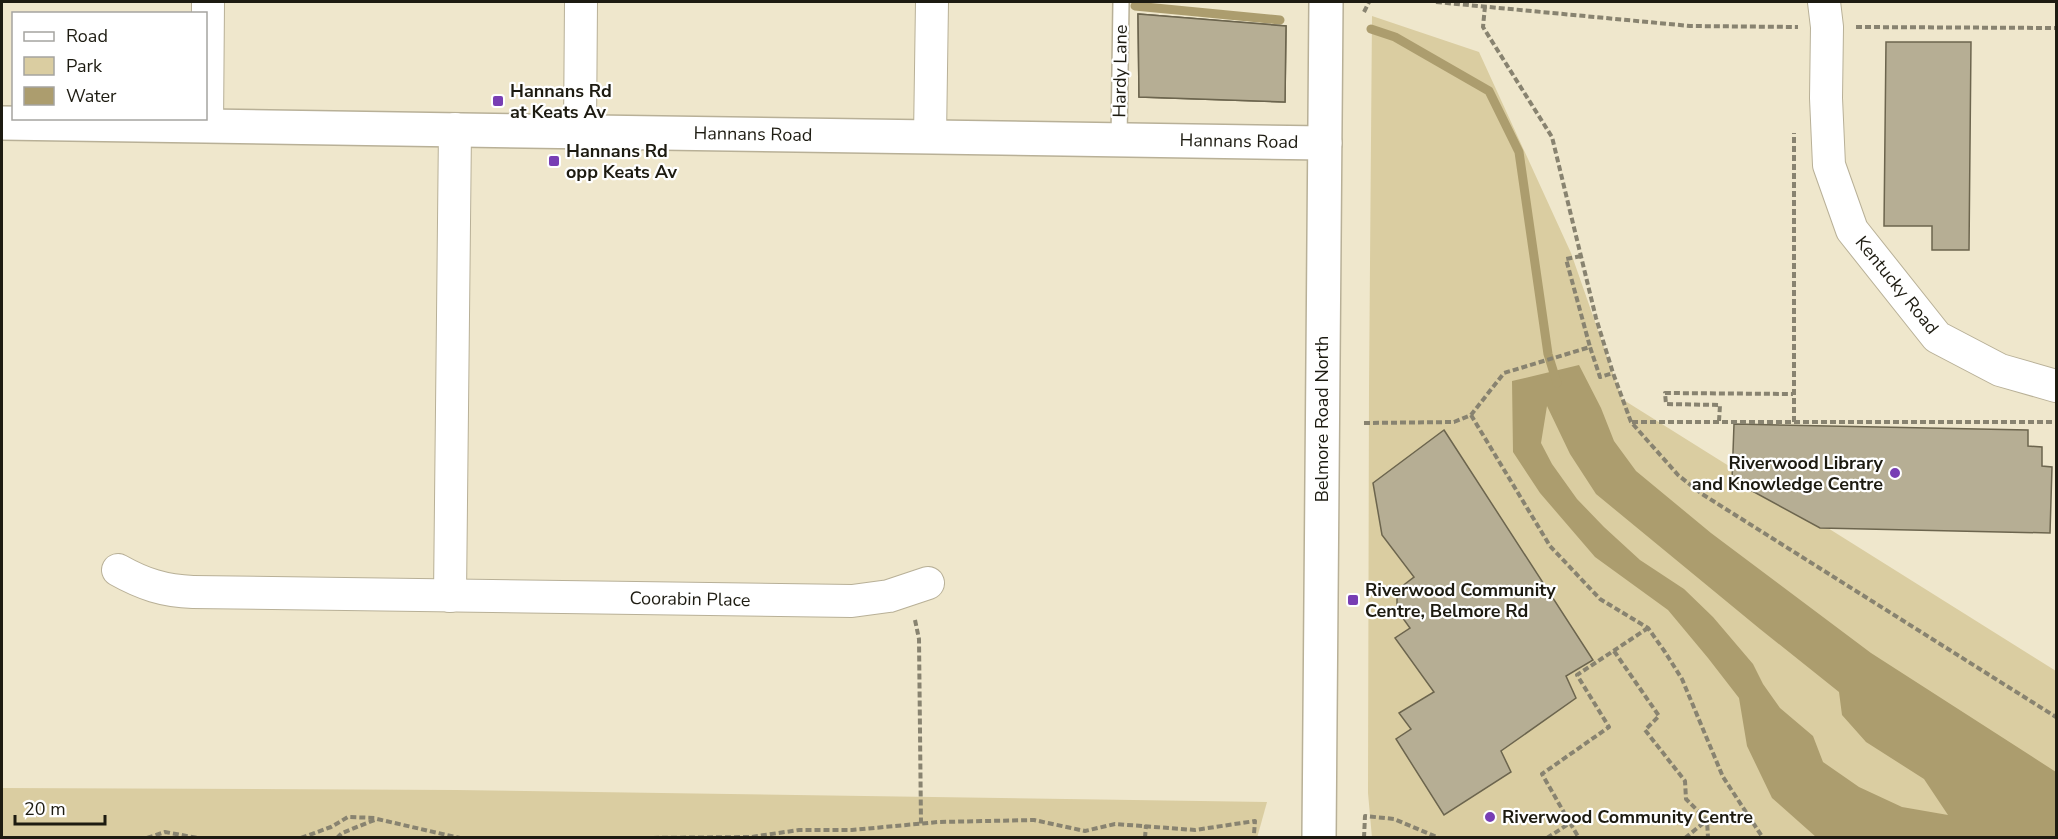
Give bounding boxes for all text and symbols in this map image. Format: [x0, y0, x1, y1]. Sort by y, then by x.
legend [12, 12, 207, 120]
text: Road [66, 24, 108, 48]
street label: Hardy Lane [1107, 24, 1133, 118]
text: Park [66, 54, 103, 78]
place label: Hannans Rd at Keats Av [510, 79, 612, 124]
text: Water [66, 84, 117, 108]
marker: Hannans Rd at Keats Av [491, 94, 505, 108]
street label: Hannans Road [693, 121, 813, 147]
street label: Hannans Road [1179, 128, 1299, 154]
place label: Hannans Rd opp Keats Av [566, 139, 678, 184]
marker: Hannans Rd opp Keats Av [547, 154, 561, 168]
street label: Kentucky Road [1850, 231, 1944, 339]
street label: Belmore Road North [1310, 336, 1334, 502]
place label: Riverwood Library and Knowledge Centre [1692, 451, 1884, 496]
marker: Riverwood Library and Knowledge Centre [1888, 466, 1902, 480]
place label: Riverwood Community Centre, Belmore Rd [1365, 578, 1556, 623]
street label: Coorabin Place [629, 586, 751, 612]
marker: Riverwood Community Centre, Belmore Rd [1346, 593, 1360, 607]
scale bar [15, 788, 105, 826]
text: 20 m [24, 797, 66, 821]
place label: Riverwood Community Centre [1502, 805, 1753, 829]
marker: Riverwood Community Centre [1483, 810, 1497, 824]

